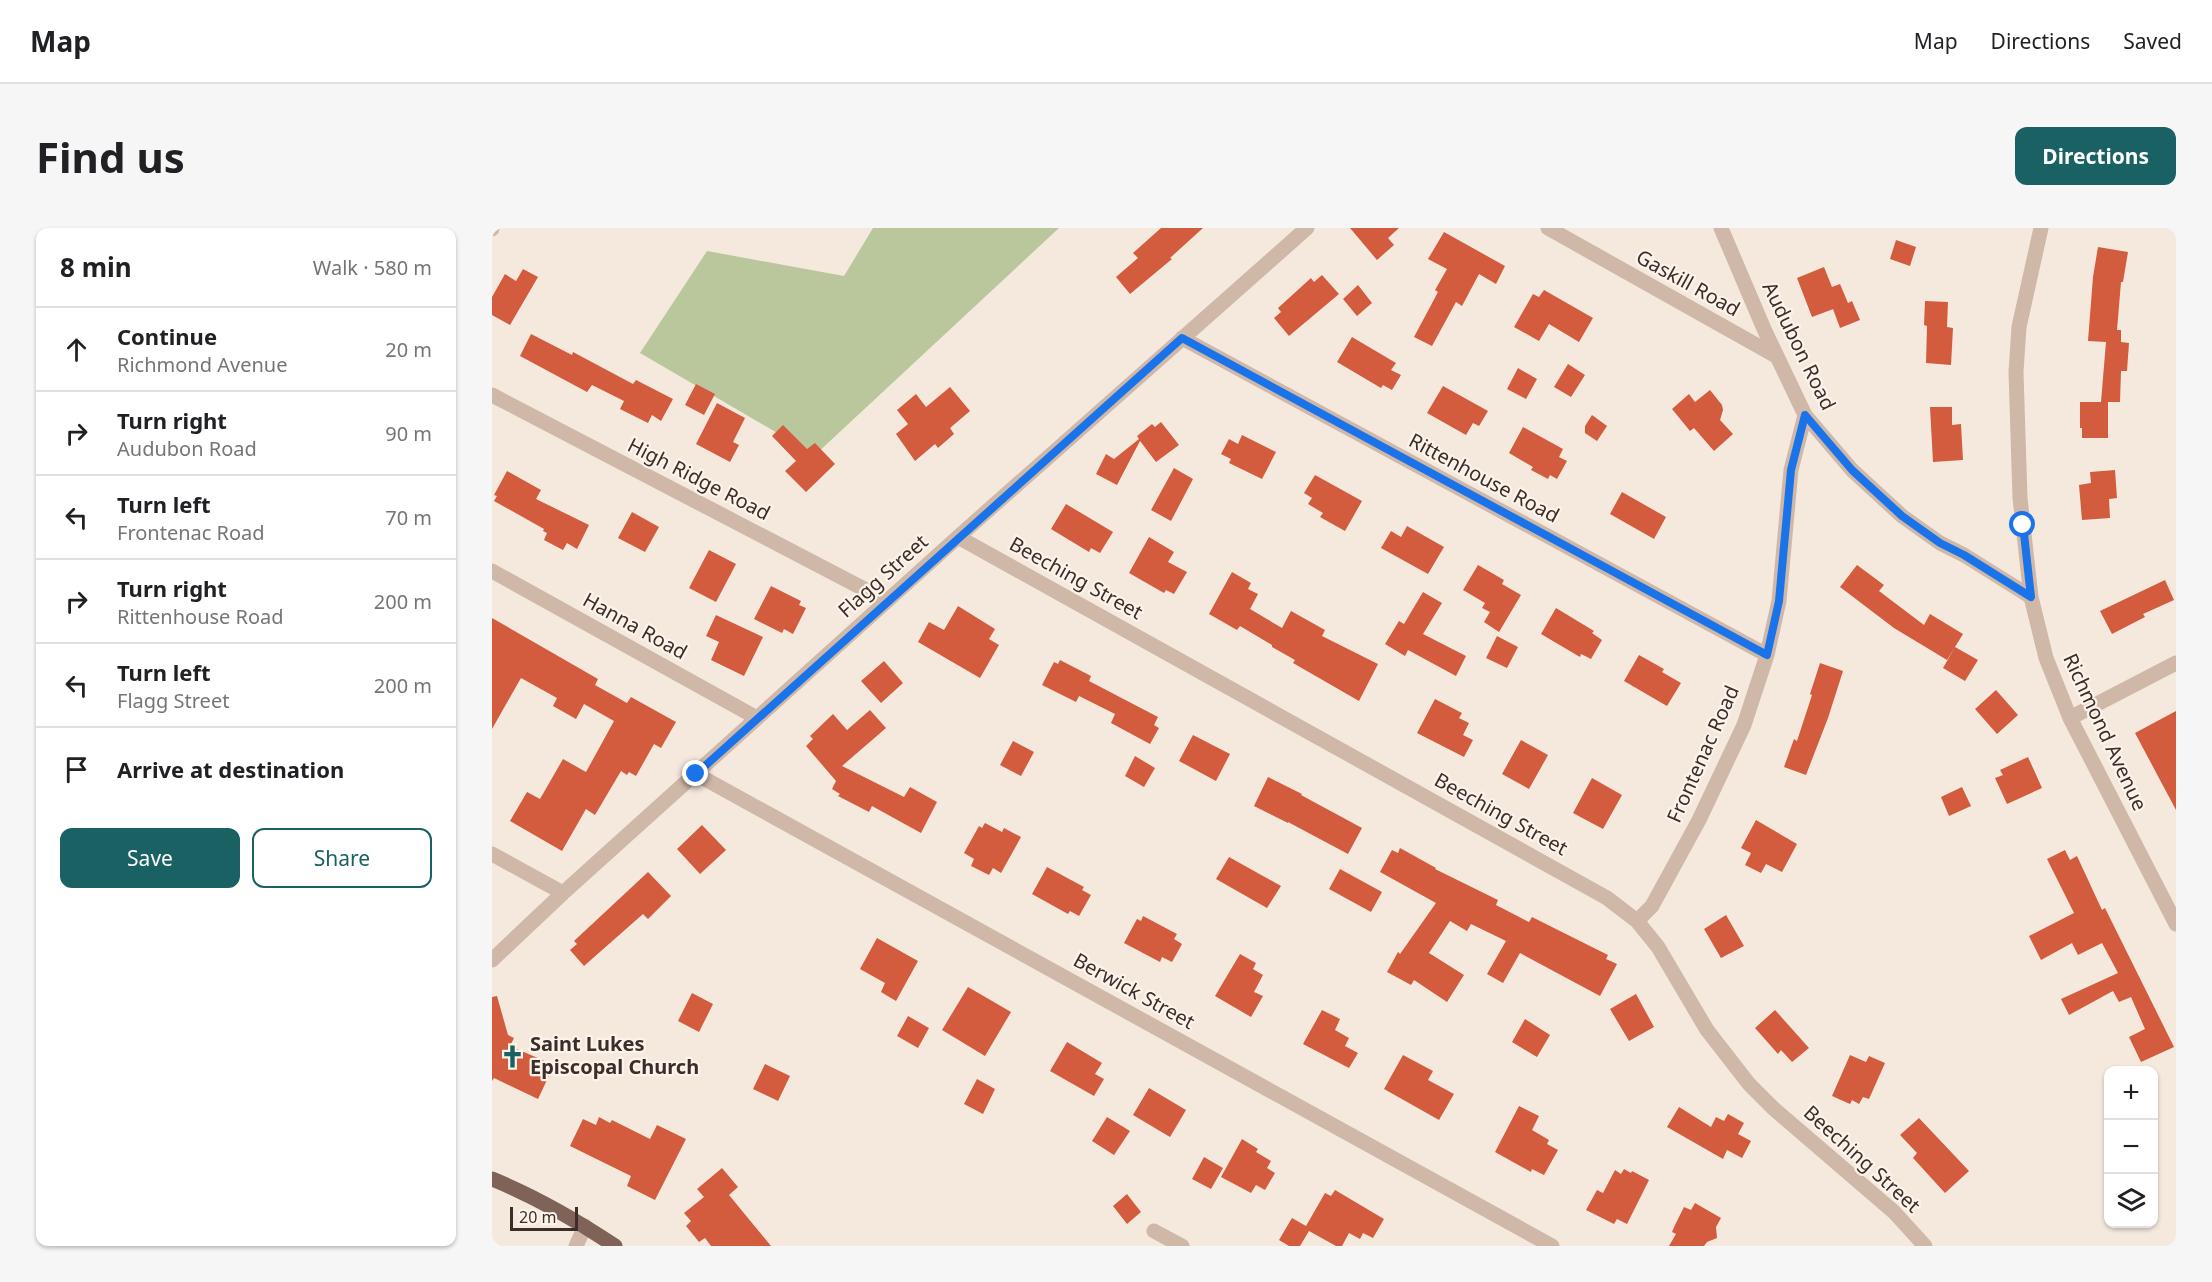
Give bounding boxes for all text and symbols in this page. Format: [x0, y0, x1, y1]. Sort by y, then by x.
text: Map [30, 22, 91, 60]
text: Map [1914, 27, 1958, 55]
text: Directions [1991, 27, 2090, 55]
text: Saved [2123, 27, 2182, 55]
button: Directions [2015, 127, 2176, 185]
text: Find us [36, 128, 185, 185]
street label: Gaskill Road [1632, 243, 1745, 322]
text: 8 min [60, 249, 132, 285]
text: Walk · 580 m [313, 254, 432, 281]
street label: Audubon Road [1757, 277, 1842, 415]
text: Continue [117, 321, 217, 351]
icon: ahead [60, 333, 93, 366]
text: 20 m [385, 336, 432, 363]
text: Richmond Avenue [117, 351, 287, 378]
text: Turn right [117, 405, 227, 435]
icon: right [60, 417, 93, 450]
text: 90 m [385, 420, 432, 447]
street label: Rittenhouse Road [1404, 427, 1564, 529]
street label: High Ridge Road [623, 431, 775, 526]
text: Audubon Road [117, 435, 257, 462]
text: Turn left [117, 489, 211, 519]
icon: left [60, 501, 93, 534]
text: 70 m [385, 504, 432, 531]
route start [2009, 511, 2035, 537]
text: Frontenac Road [117, 519, 265, 546]
street label: Flagg Street [832, 528, 933, 623]
street label: Beeching Street [1005, 530, 1148, 625]
text: Turn right [117, 573, 227, 603]
icon: right [60, 585, 93, 618]
street label: Hanna Road [578, 586, 692, 665]
text: 200 m [374, 588, 432, 615]
text: Rittenhouse Road [117, 603, 284, 630]
street label: Richmond Avenue [2057, 649, 2154, 815]
text: Turn left [117, 657, 211, 687]
icon: left [60, 669, 93, 702]
text: 200 m [374, 672, 432, 699]
street label: Frontenac Road [1660, 681, 1745, 827]
text: Flagg Street [117, 687, 229, 714]
icon: arrive [60, 753, 93, 786]
text: Arrive at destination [117, 754, 344, 784]
route end [682, 760, 708, 786]
street label: Beeching Street [1430, 766, 1573, 861]
button: Save [60, 828, 240, 888]
button: Share [252, 828, 432, 888]
street label: Berwick Street [1069, 946, 1200, 1035]
place label: Saint Lukes Episcopal Church [530, 1030, 699, 1080]
church icon: Saint Lukes Episcopal Church [499, 1043, 525, 1069]
map controls [2104, 1066, 2158, 1228]
button: + [2104, 1066, 2158, 1120]
street label: Beeching Street [1798, 1099, 1927, 1218]
button: − [2104, 1120, 2158, 1174]
button: layers [2104, 1174, 2158, 1228]
scale bar [510, 1204, 578, 1232]
text: 20 m [519, 1206, 556, 1228]

